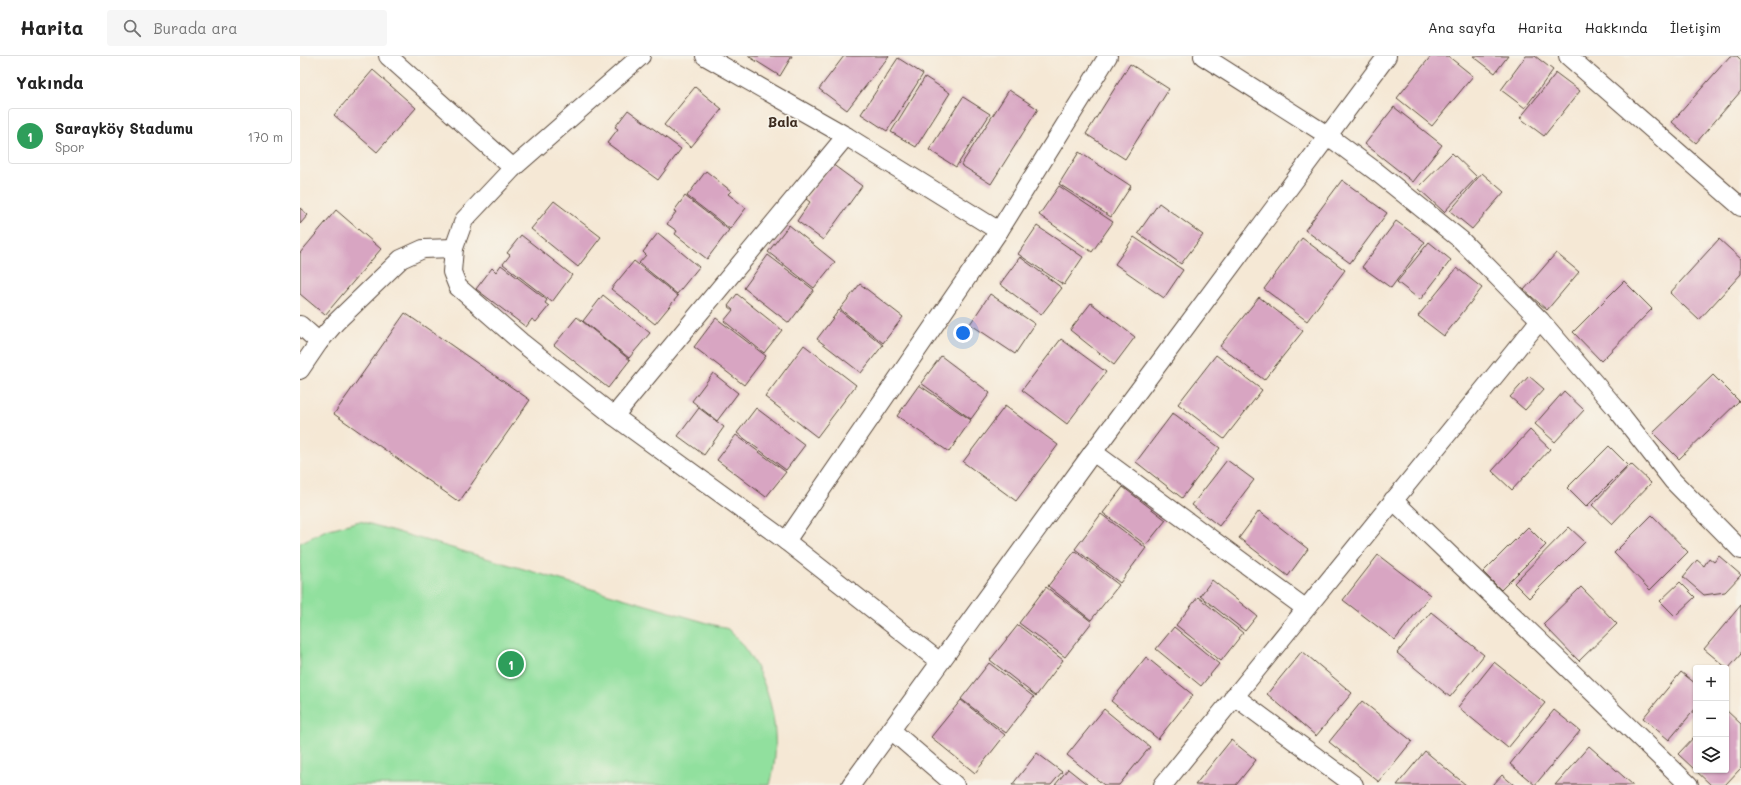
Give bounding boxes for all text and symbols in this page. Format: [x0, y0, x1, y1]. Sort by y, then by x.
search box [107, 10, 387, 46]
text: Harita [20, 15, 83, 40]
icon: search [121, 17, 143, 39]
text: Burada ara [153, 18, 238, 38]
text: Ana sayfa [1428, 18, 1496, 37]
text: Harita [1518, 18, 1563, 37]
text: Hakkında [1585, 18, 1648, 37]
text: İletişim [1670, 18, 1721, 37]
text: Yakında [16, 71, 84, 93]
district label: Bala [768, 112, 799, 131]
text: Sarayköy Stadumu [55, 118, 193, 138]
text: 1 [27, 128, 33, 145]
text: 170 m [247, 128, 283, 145]
text: Spor [55, 138, 85, 155]
your location [953, 323, 973, 343]
pin: 1 [498, 649, 524, 679]
map controls [1693, 665, 1729, 773]
button: + [1693, 665, 1729, 701]
button: − [1693, 701, 1729, 737]
button: layers [1693, 737, 1729, 773]

